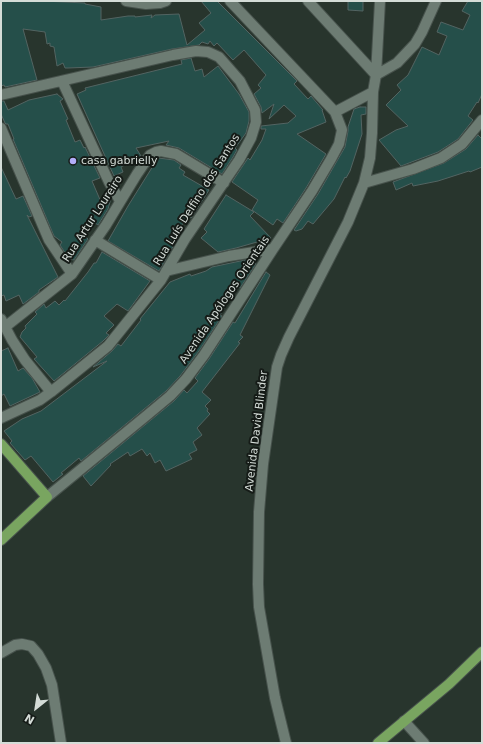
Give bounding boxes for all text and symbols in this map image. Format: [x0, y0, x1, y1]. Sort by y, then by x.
street label: Rua Luís Delfino dos Santos [151, 132, 243, 268]
place label: casa gabrielly [81, 154, 157, 168]
marker: casa gabrielly [68, 156, 78, 166]
street label: Rua Artur Loureiro [60, 173, 126, 265]
street label: Avenida Apólogos Orientais [177, 234, 273, 366]
street label: Avenida David Blinder [243, 370, 271, 492]
north arrow [16, 688, 56, 728]
text: N [23, 711, 37, 727]

